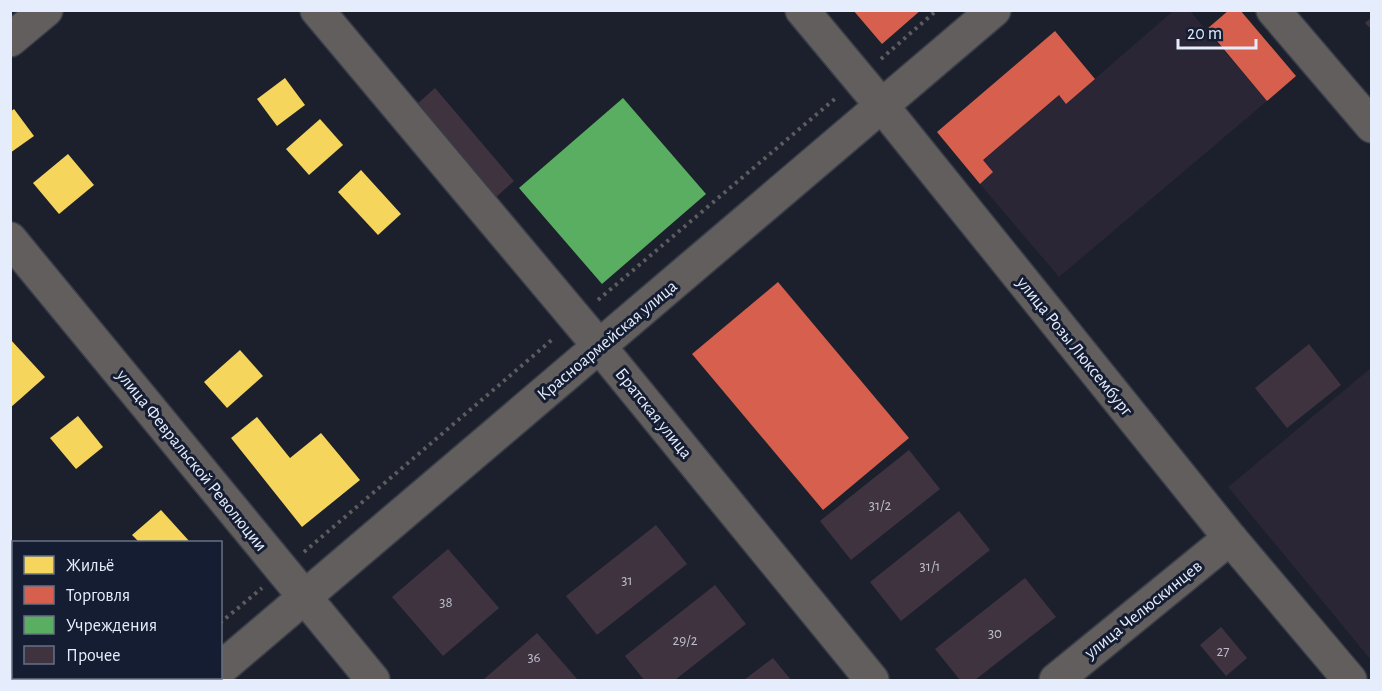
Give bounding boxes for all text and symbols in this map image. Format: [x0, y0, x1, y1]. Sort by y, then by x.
scale bar [1178, 12, 1256, 50]
text: 20 m [1187, 25, 1222, 43]
street label: улица Розы Люксембург [1012, 272, 1137, 420]
street label: Красноармейская улица [534, 277, 681, 404]
street label: Братская улица [611, 365, 695, 462]
street label: улица Февральской Революции [112, 366, 270, 555]
house number: 31/2 [869, 498, 891, 513]
legend [12, 541, 222, 679]
text: Жильё [66, 557, 114, 575]
street label: улица Челюскинцев [1081, 557, 1206, 663]
house number: 31/1 [920, 559, 940, 574]
house number: 31 [621, 573, 633, 588]
text: Торговля [66, 587, 130, 605]
house number: 38 [439, 595, 453, 610]
text: Учреждения [66, 617, 157, 635]
house number: 30 [988, 626, 1002, 641]
house number: 29/2 [672, 633, 698, 648]
house number: 27 [1216, 644, 1230, 659]
text: Прочее [66, 647, 121, 665]
house number: 36 [527, 650, 541, 665]

